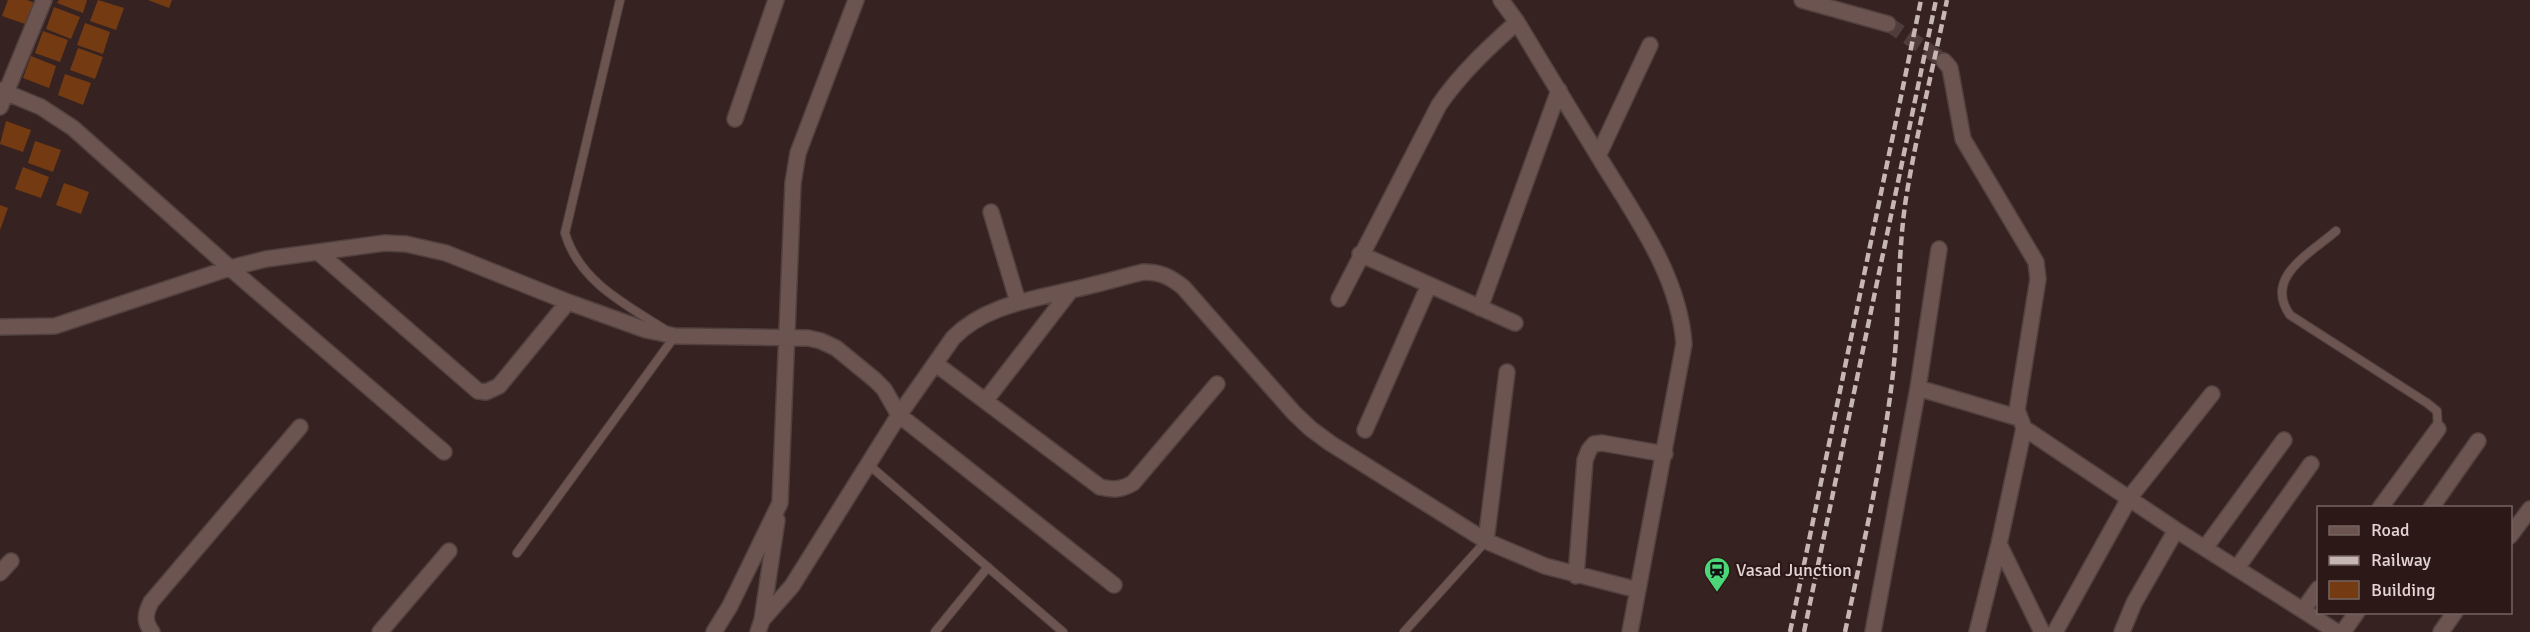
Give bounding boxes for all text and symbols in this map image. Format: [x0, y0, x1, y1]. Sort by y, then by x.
legend [2317, 506, 2512, 614]
text: Road [2371, 519, 2410, 541]
text: Railway [2371, 549, 2432, 571]
station icon: Vasad Junction [1702, 555, 1732, 593]
place label: Vasad Junction [1736, 559, 1852, 581]
text: Building [2371, 579, 2435, 601]

